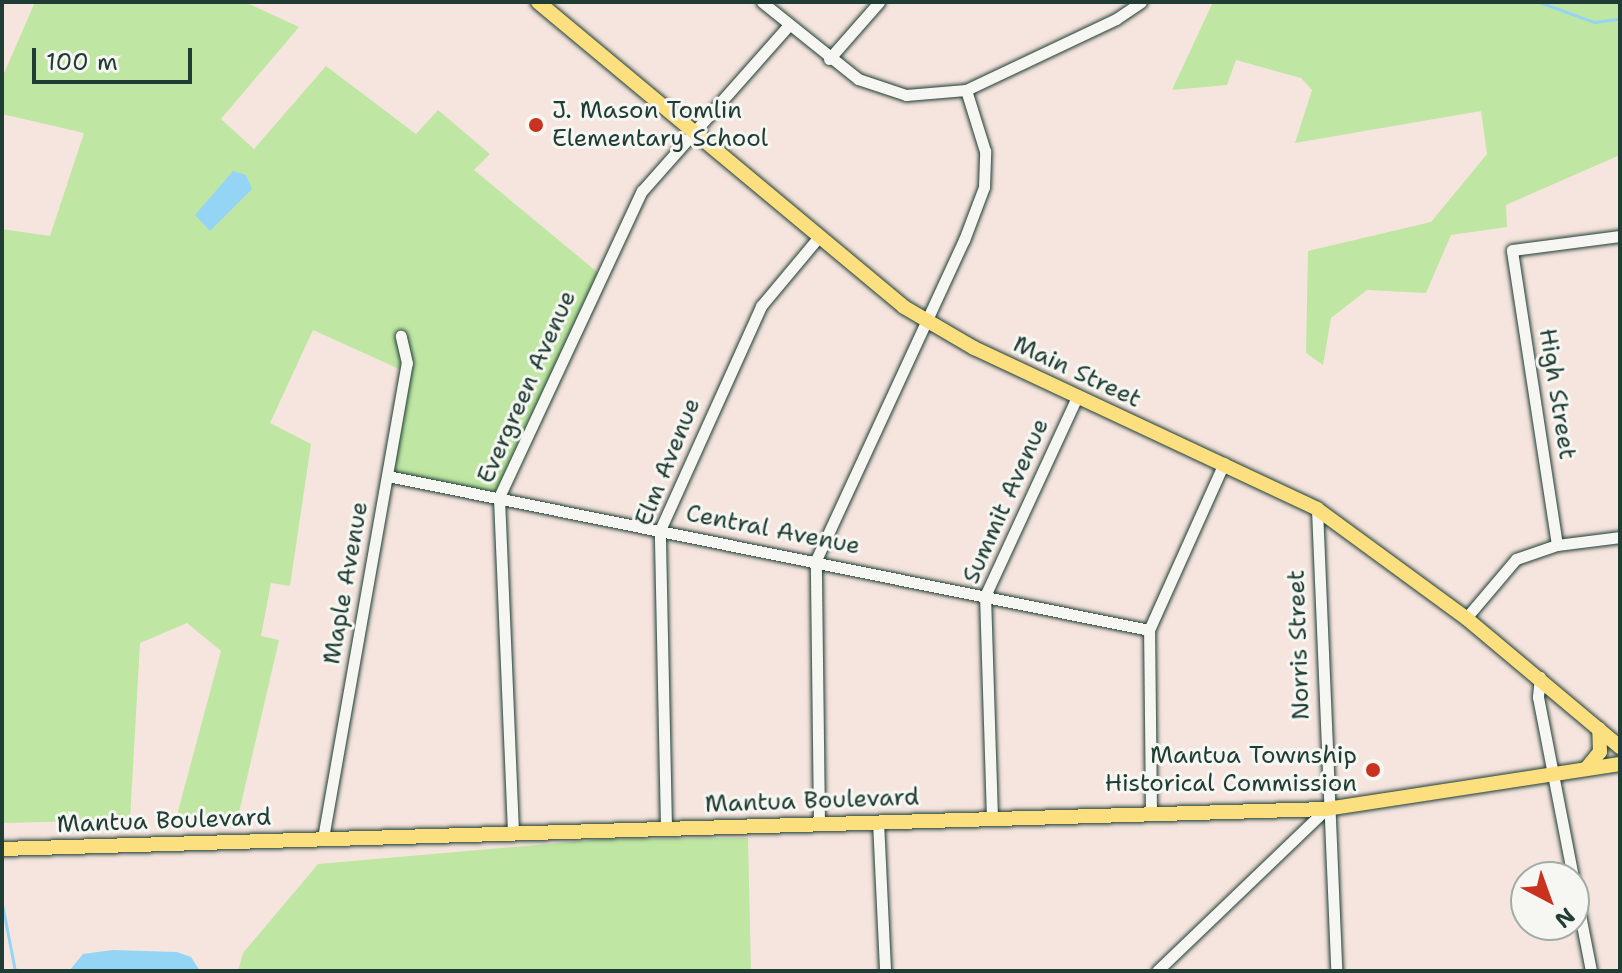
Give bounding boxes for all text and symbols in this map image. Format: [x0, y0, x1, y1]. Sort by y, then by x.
scale bar [36, 32, 196, 82]
text: 100 m [46, 46, 118, 78]
place label: J. Mason Tomlin Elementary School [552, 97, 768, 153]
marker: J. Mason Tomlin Elementary School [527, 116, 545, 134]
street label: Evergreen Avenue [472, 286, 582, 488]
street label: High Street [1532, 326, 1582, 462]
street label: Main Street [1009, 330, 1145, 414]
street label: Elm Avenue [629, 394, 707, 530]
street label: Summit Avenue [957, 414, 1055, 588]
street label: Maple Avenue [318, 499, 374, 667]
street label: Central Avenue [683, 499, 863, 561]
street label: Norris Street [1282, 569, 1316, 721]
place label: Mantua Township Historical Commission [1105, 742, 1357, 798]
marker: Mantua Township Historical Commission [1364, 761, 1382, 779]
street label: Mantua Boulevard [704, 783, 920, 819]
street label: Mantua Boulevard [56, 803, 272, 839]
north arrow [1510, 861, 1590, 941]
text: N [1549, 901, 1581, 935]

